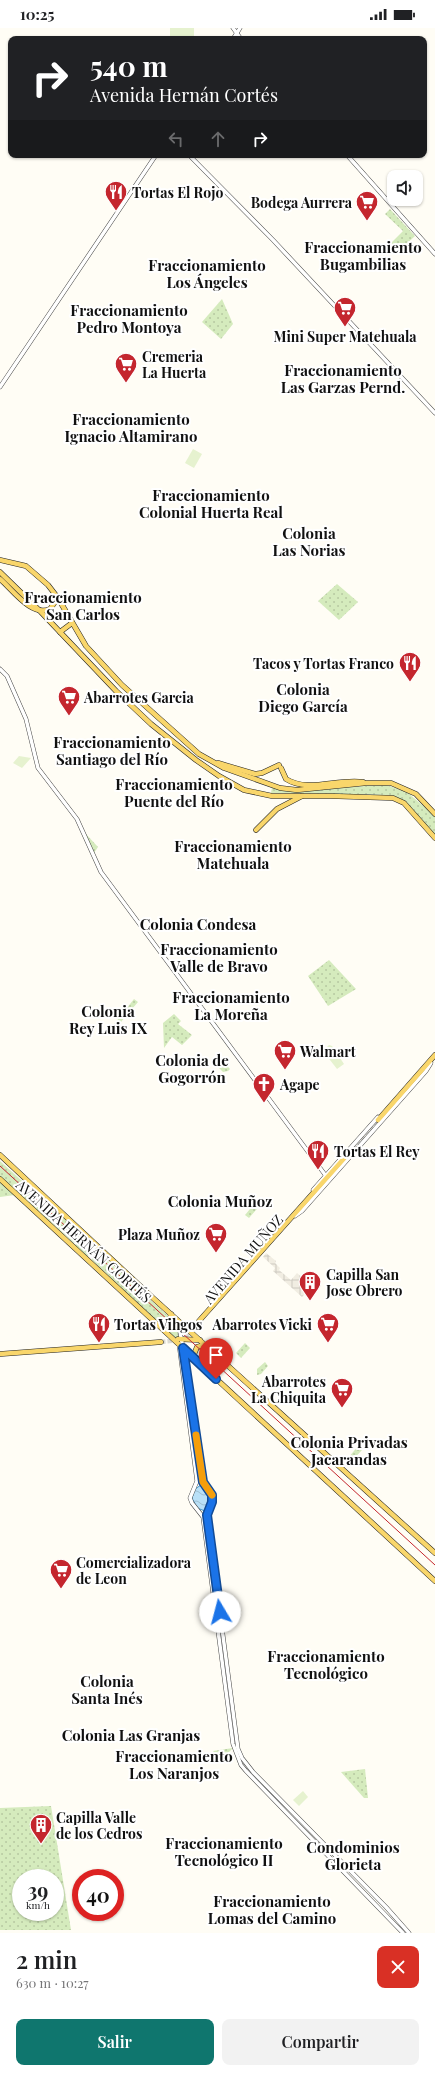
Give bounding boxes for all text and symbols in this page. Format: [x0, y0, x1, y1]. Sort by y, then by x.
text: 10:25 [20, 4, 55, 24]
text: 540 m [90, 47, 168, 84]
icon: right [24, 52, 76, 104]
text: Avenida Hernán Cortés [90, 83, 278, 107]
icon: left [165, 128, 187, 150]
icon: ahead [207, 128, 229, 150]
icon: right [249, 128, 271, 150]
map controls [387, 170, 423, 206]
button: sound [387, 170, 423, 206]
restaurant icon: Tortas El Rojo [103, 179, 129, 212]
place label: Tortas El Rojo [132, 183, 223, 202]
supermarket icon: Bodega Aurrera [354, 189, 380, 222]
place label: Bodega Aurrera [251, 193, 353, 212]
district label: Fraccionamiento Bugambilias [304, 237, 422, 274]
district label: Fraccionamiento Los Ángeles [148, 255, 266, 292]
supermarket icon: Mini Super Matehuala [332, 295, 358, 328]
district label: Fraccionamiento Pedro Montoya [70, 300, 188, 337]
place label: Mini Super Matehuala [273, 327, 417, 346]
place label: Cremeria La Huerta [142, 347, 207, 382]
supermarket icon: Cremeria La Huerta [113, 351, 139, 384]
district label: Fraccionamiento Las Garzas Pernd. [281, 360, 405, 397]
district label: Fraccionamiento Ignacio Altamirano [65, 409, 197, 446]
district label: Fraccionamiento Colonial Huerta Real [139, 485, 283, 522]
district label: Colonia Las Norias [273, 523, 345, 560]
district label: Fraccionamiento San Carlos [24, 587, 142, 624]
restaurant icon: Tacos y Tortas Franco [397, 650, 423, 683]
place label: Tacos y Tortas Franco [253, 654, 394, 673]
district label: Colonia Diego García [258, 679, 348, 716]
supermarket icon: Abarrotes Garcia [56, 684, 82, 717]
place label: Abarrotes Garcia [83, 688, 194, 707]
district label: Fraccionamiento Santiago del Río [53, 732, 171, 769]
district label: Fraccionamiento Puente del Río [115, 774, 233, 811]
district label: Fraccionamiento Matehuala [174, 836, 292, 873]
district label: Colonia Condesa [140, 914, 256, 934]
district label: Fraccionamiento Valle de Bravo [160, 939, 278, 976]
district label: Fraccionamiento La Moreña [172, 987, 290, 1024]
district label: Colonia Rey Luis IX [69, 1001, 148, 1038]
supermarket icon: Walmart [272, 1038, 298, 1071]
place label: Walmart [299, 1042, 356, 1061]
district label: Colonia de Gogorrón [155, 1050, 229, 1087]
church icon: Agape [251, 1071, 277, 1104]
place label: Agape [279, 1075, 320, 1094]
restaurant icon: Tortas El Rey [305, 1138, 331, 1171]
place label: Tortas El Rey [334, 1142, 420, 1161]
street label: AVENIDA HERNÁN CORTÉS [12, 1174, 156, 1307]
district label: Colonia Muñoz [168, 1191, 272, 1211]
street label: AVENIDA MUÑOZ [198, 1210, 287, 1308]
supermarket icon: Plaza Muñoz [203, 1221, 229, 1254]
place label: Plaza Muñoz [118, 1225, 200, 1244]
place label: Capilla San Jose Obrero [325, 1265, 402, 1300]
building icon: Capilla San Jose Obrero [297, 1269, 323, 1302]
restaurant icon: Tortas Vihgos [86, 1311, 112, 1344]
supermarket icon: Abarrotes Vicki [315, 1311, 341, 1344]
place label: Tortas Vihgos [114, 1315, 202, 1334]
place label: Abarrotes Vicki [211, 1315, 313, 1334]
pin [199, 1338, 233, 1379]
icon: arrive [205, 1344, 227, 1366]
place label: Abarrotes La Chiquita [251, 1372, 327, 1407]
supermarket icon: Abarrotes La Chiquita [329, 1376, 355, 1409]
district label: Colonia Privadas Jacarandas [290, 1432, 408, 1469]
place label: Comercializadora de Leon [76, 1553, 192, 1588]
supermarket icon: Comercializadora de Leon [48, 1557, 74, 1590]
position arrow [199, 1591, 241, 1633]
district label: Fraccionamiento Tecnológico [267, 1646, 385, 1683]
district label: Colonia Santa Inés [71, 1671, 143, 1708]
district label: Colonia Las Granjas [62, 1725, 200, 1745]
district label: Fraccionamiento Los Naranjos [115, 1746, 233, 1783]
place label: Capilla Valle de los Cedros [56, 1808, 142, 1843]
building icon: Capilla Valle de los Cedros [28, 1812, 54, 1845]
district label: Fraccionamiento Tecnológico II [165, 1833, 283, 1870]
district label: Condominios Glorieta [306, 1837, 400, 1874]
speed limit sign: 40 [72, 1869, 124, 1921]
text: 39 [28, 1876, 48, 1903]
district label: Fraccionamiento Lomas del Camino [208, 1891, 336, 1928]
text: km/h [26, 1898, 50, 1912]
text: 2 min [16, 1943, 77, 1975]
button: close [377, 1946, 419, 1988]
text: 630 m · 10:27 [16, 1974, 89, 1991]
button: Salir [16, 2019, 214, 2065]
button: Compartir [222, 2019, 419, 2065]

